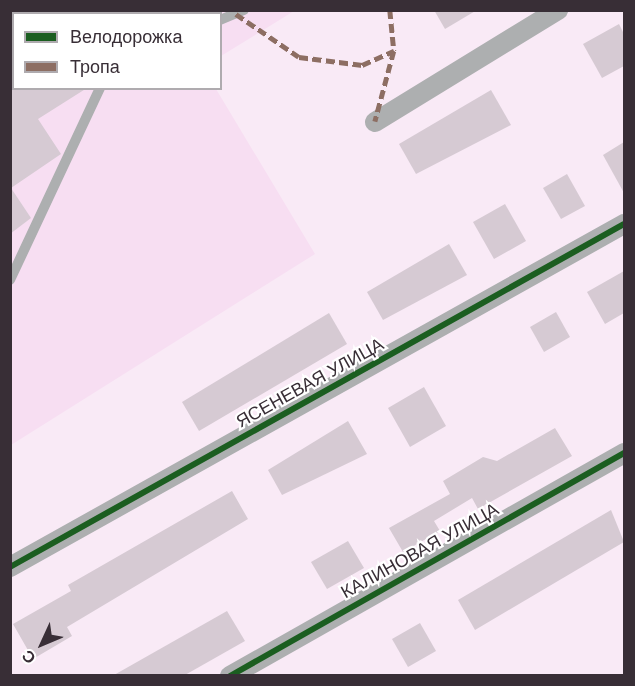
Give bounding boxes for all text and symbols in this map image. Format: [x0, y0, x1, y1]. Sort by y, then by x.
legend [12, 12, 222, 90]
text: Велодорожка [70, 27, 182, 47]
text: Тропа [70, 57, 120, 77]
street label: ЯСЕНЕВАЯ УЛИЦА [232, 333, 388, 433]
street label: КАЛИНОВАЯ УЛИЦА [337, 499, 503, 603]
north arrow [12, 614, 72, 674]
text: С [19, 647, 39, 667]

